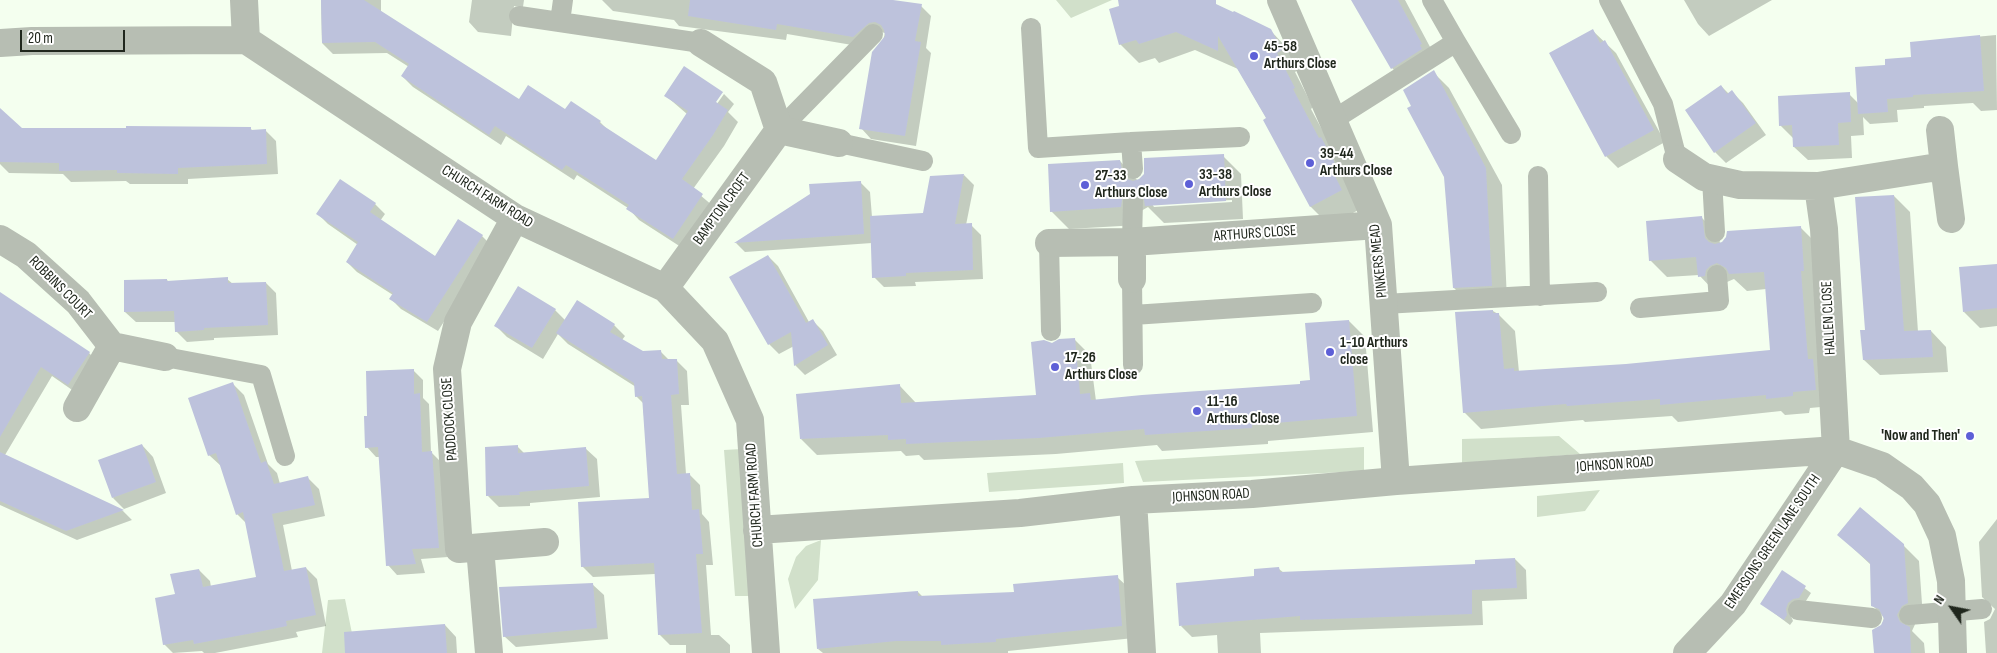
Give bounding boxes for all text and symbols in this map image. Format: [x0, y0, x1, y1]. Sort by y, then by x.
scale bar [22, 20, 128, 52]
text: 20 m [28, 29, 53, 48]
place label: 45-58 Arthurs Close [1264, 38, 1336, 73]
marker: 45-58 Arthurs Close [1248, 50, 1260, 62]
place label: 39-44 Arthurs Close [1320, 145, 1392, 180]
marker: 39-44 Arthurs Close [1304, 157, 1316, 169]
street label: CHURCH FARM ROAD [438, 162, 536, 232]
place label: 33-38 Arthurs Close [1199, 166, 1271, 201]
place label: 27-33 Arthurs Close [1095, 167, 1167, 202]
street label: BAMPTON CROFT [690, 169, 754, 249]
marker: 33-38 Arthurs Close [1183, 178, 1195, 190]
marker: 27-33 Arthurs Close [1079, 179, 1091, 191]
street label: ARTHURS CLOSE [1213, 222, 1297, 246]
street label: PINKERS MEAD [1366, 223, 1392, 299]
street label: ROBBINS COURT [25, 253, 95, 323]
street label: HALLEN CLOSE [1818, 281, 1840, 355]
place label: 1-10 Arthurs close [1340, 334, 1408, 369]
marker: 1-10 Arthurs close [1324, 346, 1336, 358]
place label: 17-26 Arthurs Close [1065, 349, 1137, 384]
marker: 17-26 Arthurs Close [1049, 361, 1061, 373]
street label: PADDOCK CLOSE [438, 377, 462, 461]
place label: 11-16 Arthurs Close [1207, 393, 1279, 428]
marker: 11-16 Arthurs Close [1191, 405, 1203, 417]
place label: 'Now and Then' [1881, 427, 1960, 445]
marker: 'Now and Then' [1964, 430, 1976, 442]
street label: CHURCH FARM ROAD [742, 442, 768, 548]
street label: JOHNSON ROAD [1576, 453, 1654, 477]
street label: EMERSONS GREEN LANE SOUTH [1721, 471, 1825, 613]
street label: JOHNSON ROAD [1172, 485, 1250, 507]
north arrow [1927, 583, 1977, 633]
text: N [1930, 592, 1948, 607]

